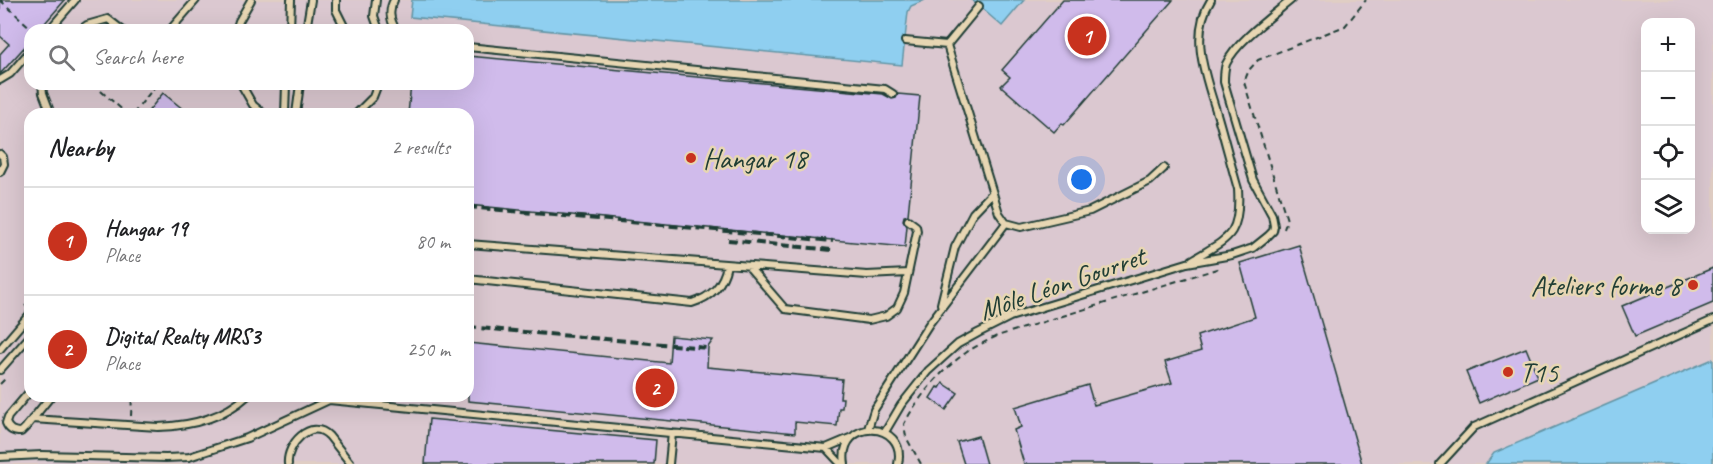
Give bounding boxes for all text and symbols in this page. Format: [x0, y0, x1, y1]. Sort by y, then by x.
pin: 1 [1068, 14, 1106, 58]
map controls [1641, 18, 1695, 234]
button: + [1641, 18, 1695, 72]
search box [24, 24, 474, 90]
icon: search [45, 41, 78, 74]
text: Search here [93, 43, 183, 71]
button: − [1641, 72, 1695, 126]
button: locate [1641, 126, 1695, 180]
text: Nearby [48, 131, 113, 164]
text: 2 results [391, 135, 450, 160]
place label: Hangar 18 [703, 141, 809, 176]
marker: Hangar 18 [684, 151, 698, 165]
your location [1067, 165, 1096, 194]
button: layers [1641, 180, 1695, 234]
text: Hangar 19 [105, 215, 187, 243]
text: 1 [63, 229, 72, 254]
text: 80 m [416, 229, 450, 254]
street label: Môle Léon Gourret [974, 237, 1152, 328]
text: Place [105, 243, 140, 268]
place label: Ateliers forme 8 [1531, 268, 1683, 303]
marker: Ateliers forme 8 [1686, 278, 1700, 292]
text: Digital Realty MRS3 [105, 323, 260, 351]
text: 2 [63, 337, 72, 362]
text: 250 m [407, 337, 450, 362]
text: Place [105, 351, 140, 376]
place label: T15 [1520, 355, 1559, 390]
marker: T15 [1501, 365, 1515, 379]
pin: 2 [636, 366, 674, 410]

